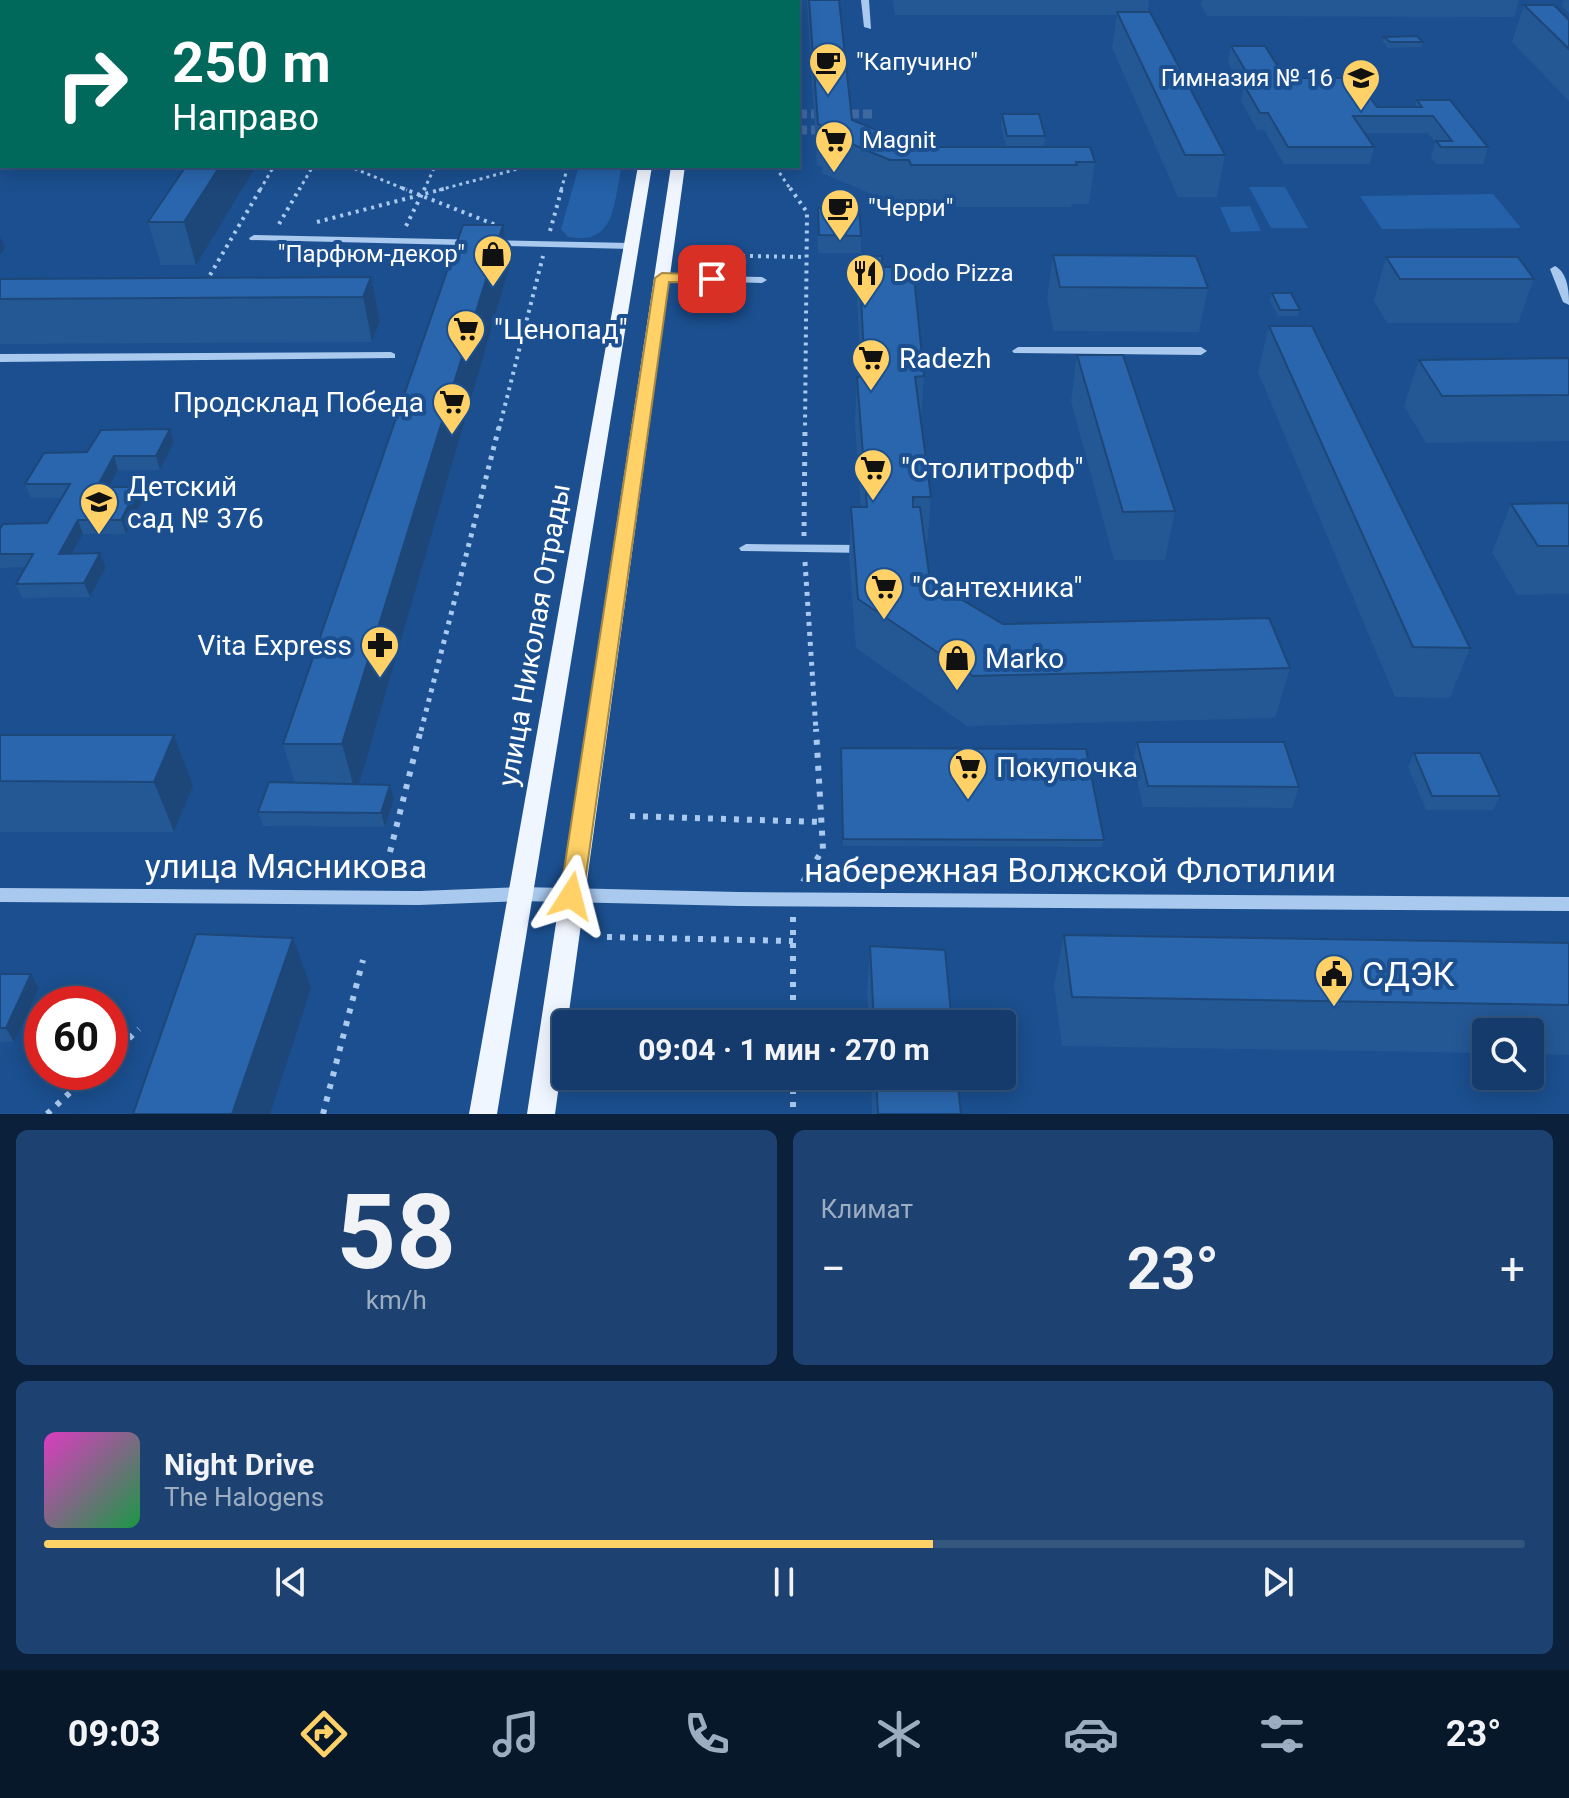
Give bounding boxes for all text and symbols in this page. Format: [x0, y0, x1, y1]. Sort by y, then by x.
text: 250 m [172, 30, 331, 96]
icon: right [40, 32, 144, 136]
cafe icon: "Капучино" [807, 41, 849, 96]
place label: "Капучино" [856, 48, 978, 76]
school or university icon: Гимназия № 16 [1340, 57, 1382, 112]
place label: Гимназия № 16 [1161, 64, 1333, 92]
text: Направо [172, 97, 319, 139]
supermarket icon: Magnit [813, 119, 855, 174]
place label: Magnit [862, 126, 937, 154]
cafe icon: "Черри" [819, 187, 861, 242]
place label: "Черри" [868, 194, 953, 222]
shop icon: "Парфюм-декор" [472, 233, 514, 288]
place label: "Парфюм-декор" [278, 240, 465, 268]
pin [678, 245, 746, 313]
restaurant icon: Dodo Pizza [844, 252, 886, 307]
icon: arrive [690, 257, 734, 301]
place label: Dodo Pizza [893, 259, 1013, 287]
supermarket icon: "Ценопад" [445, 308, 487, 363]
place label: "Ценопад" [494, 313, 628, 346]
supermarket icon: Radezh [850, 337, 892, 392]
place label: Radezh [899, 342, 991, 375]
supermarket icon: Продсклад Победа [431, 381, 473, 436]
place label: Продсклад Победа [173, 386, 424, 419]
supermarket icon: "Столитрофф" [852, 447, 894, 502]
place label: "Столитрофф" [901, 452, 1084, 485]
place label: Детский сад № 376 [127, 470, 264, 535]
school or university icon: Детский сад № 376 [78, 481, 120, 536]
street label: улица Николая Отрады [491, 481, 577, 789]
supermarket icon: "Сантехника" [863, 566, 905, 621]
place label: "Сантехника" [912, 571, 1082, 604]
pharmacy icon: Vita Express [359, 624, 401, 679]
place label: Vita Express [198, 629, 352, 662]
shop icon: Marko [936, 637, 978, 692]
place label: Marko [985, 642, 1064, 675]
supermarket icon: Покупочка [947, 746, 989, 801]
place label: Покупочка [996, 751, 1138, 784]
street label: улица Мясникова [145, 846, 427, 886]
street label: набережная Волжской Флотилии [804, 850, 1336, 890]
position arrow [529, 854, 613, 938]
public building icon: СДЭК [1313, 953, 1355, 1008]
place label: СДЭК [1362, 954, 1455, 994]
speed limit sign: 60 [24, 986, 128, 1090]
map controls [1472, 1018, 1544, 1090]
button: search [1472, 1018, 1544, 1090]
text: 09:04 · 1 мин · 270 m [638, 1032, 930, 1067]
text: 58 [337, 1172, 456, 1293]
text: Климат [821, 1194, 913, 1224]
text: 23° [1127, 1233, 1219, 1304]
text: − [821, 1243, 846, 1295]
text: + [1500, 1243, 1525, 1295]
text: km/h [366, 1285, 427, 1315]
text: Night Drive [164, 1447, 314, 1482]
text: The Halogens [164, 1482, 324, 1512]
icon: previous [269, 1560, 313, 1604]
icon: pause [762, 1560, 806, 1604]
icon: next [1256, 1560, 1300, 1604]
icon: directions [296, 1706, 352, 1762]
icon: music [488, 1706, 544, 1762]
icon: phone [679, 1706, 735, 1762]
icon: climate [871, 1706, 927, 1762]
icon: car [1063, 1706, 1119, 1762]
icon: filters [1254, 1706, 1310, 1762]
text: 09:03 [68, 1713, 161, 1755]
text: 23° [1446, 1713, 1501, 1755]

